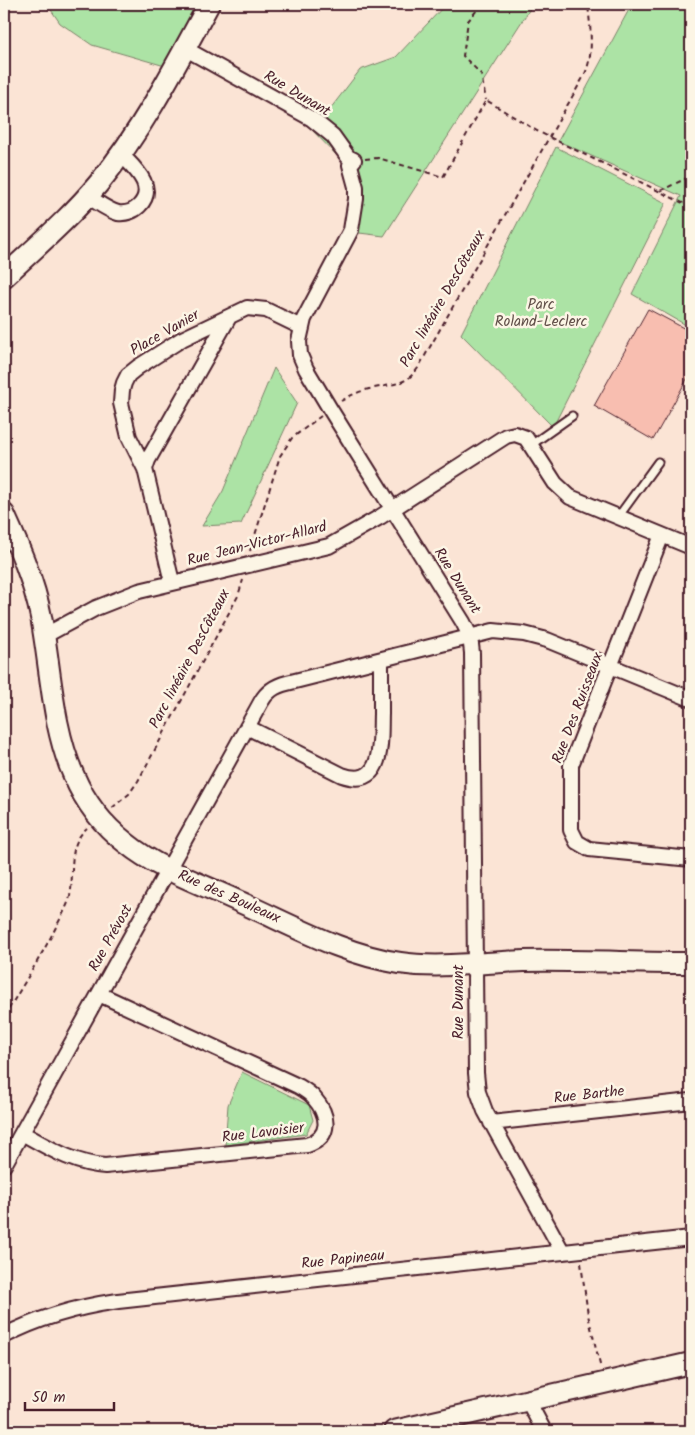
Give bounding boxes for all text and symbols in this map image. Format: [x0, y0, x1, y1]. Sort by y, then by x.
street label: Rue Dunant [259, 65, 335, 124]
street label: Parc linéaire DesCôteaux [394, 225, 492, 372]
park label: Parc Roland-Leclerc [495, 293, 587, 334]
street label: Place Vanier [126, 303, 205, 363]
street label: Rue Jean-Victor-Allard [185, 515, 330, 573]
street label: Rue Dunant [427, 543, 487, 619]
street label: Parc linéaire DesCôteaux [143, 585, 237, 733]
street label: Rue Des Ruisseaux [546, 648, 610, 767]
street label: Rue des Bouleaux [174, 864, 285, 931]
street label: Rue Prévost [83, 900, 139, 976]
street label: Rue Dunant [447, 965, 471, 1039]
street label: Rue Barthe [552, 1079, 626, 1111]
street label: Rue Lavoisier [221, 1116, 306, 1150]
street label: Rue Papineau [300, 1244, 386, 1276]
scale bar [25, 1380, 114, 1412]
text: 50 m [32, 1386, 66, 1410]

